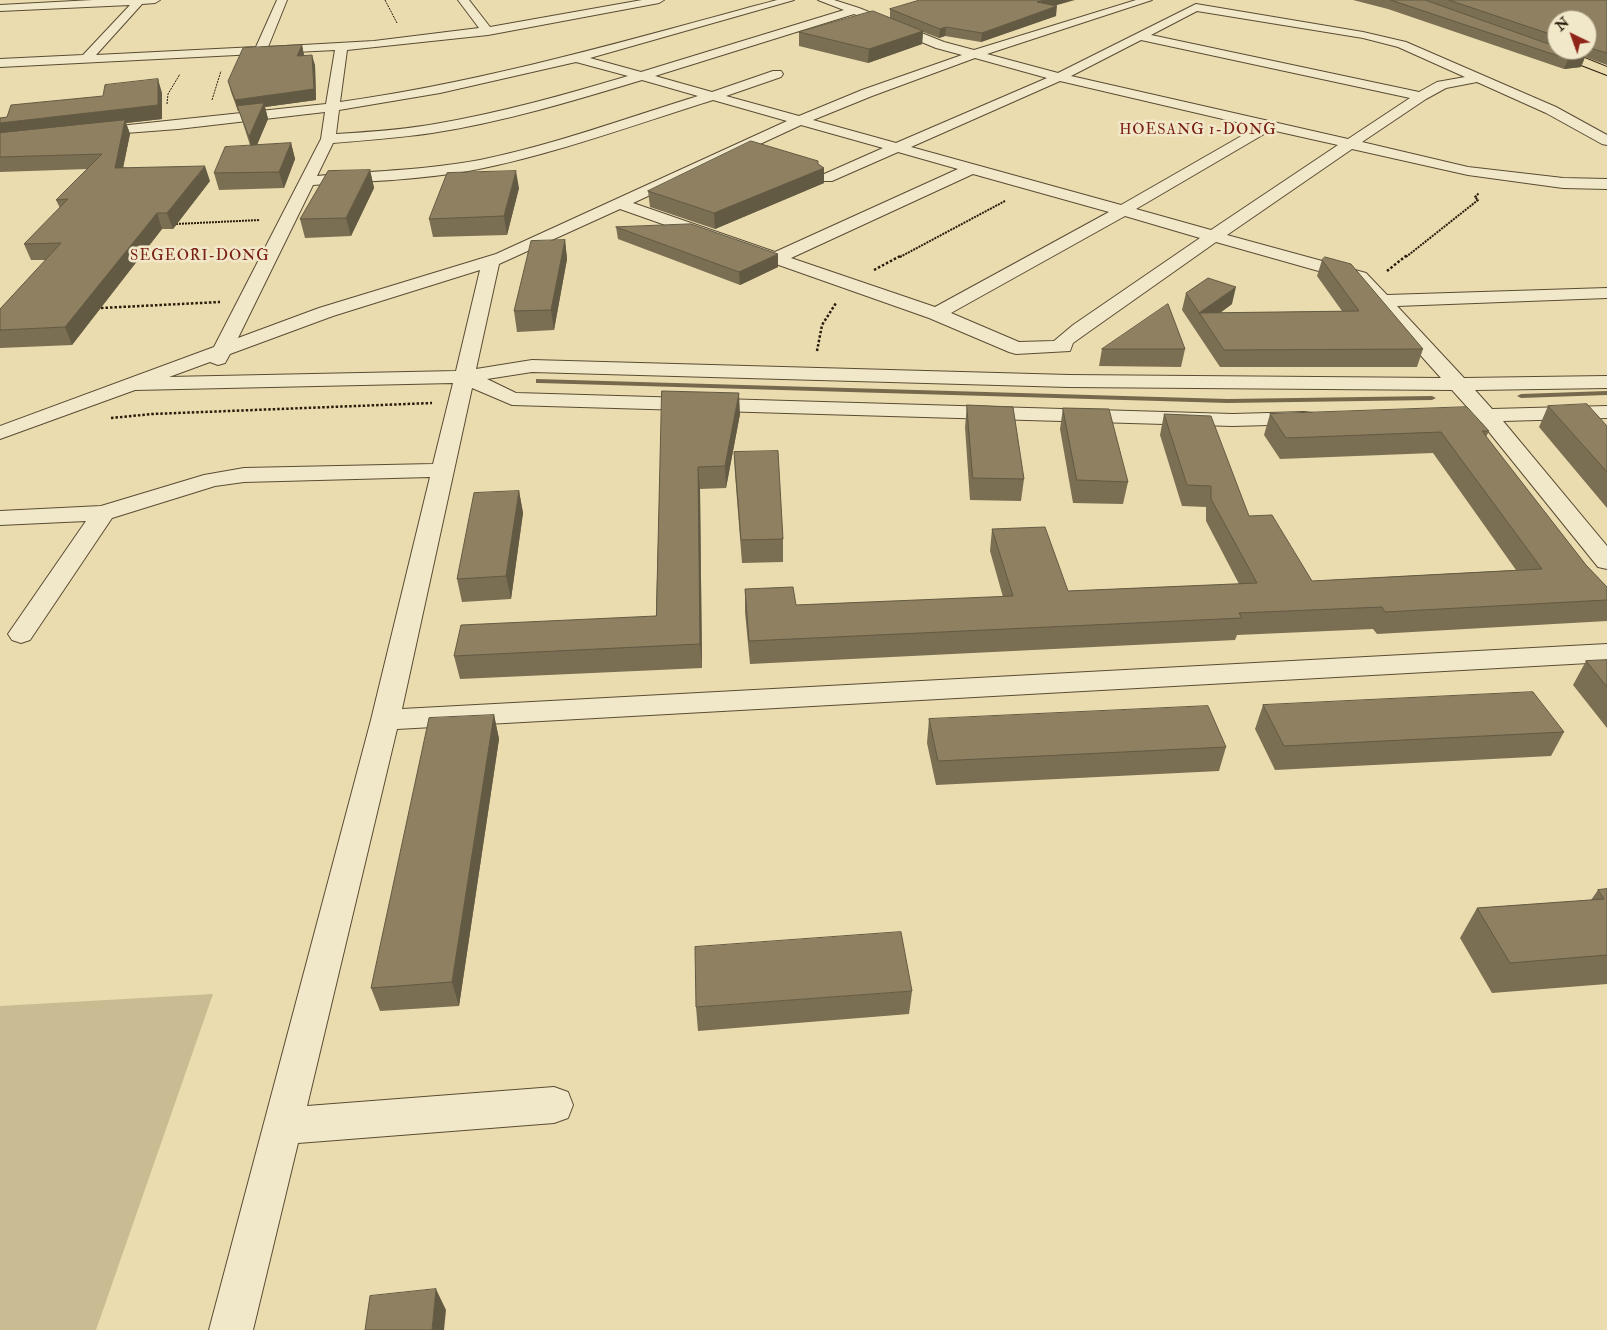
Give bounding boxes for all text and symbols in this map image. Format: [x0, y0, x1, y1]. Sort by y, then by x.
north arrow [1547, 10, 1597, 60]
text: N [1552, 14, 1573, 35]
district label: HOESANG 1-DONG [1117, 122, 1279, 140]
district label: SEGEORI-DONG [129, 248, 271, 266]

